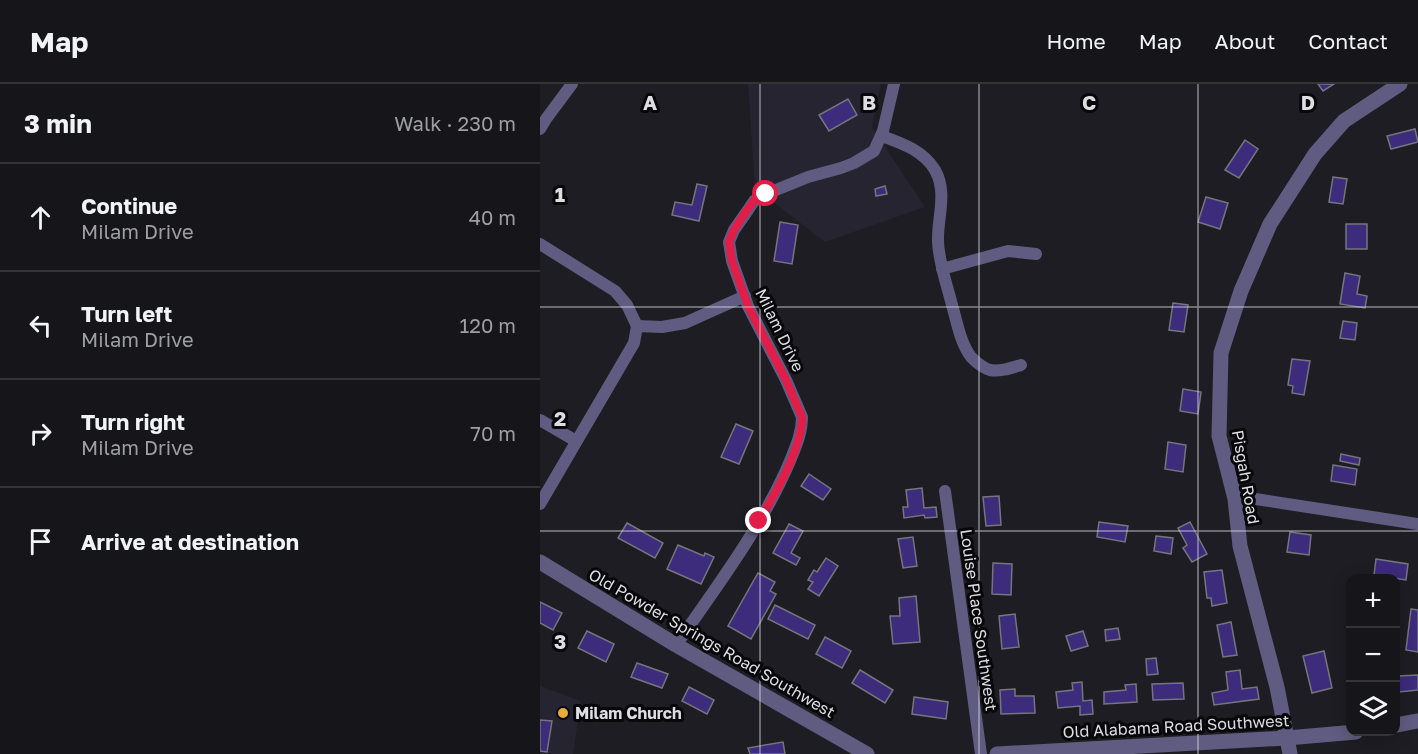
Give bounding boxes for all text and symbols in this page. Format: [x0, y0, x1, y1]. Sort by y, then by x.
text: Map [30, 25, 88, 58]
text: Home [1046, 28, 1106, 54]
text: Map [1139, 28, 1182, 54]
text: About [1215, 28, 1275, 54]
text: Contact [1308, 28, 1388, 54]
text: A [643, 90, 657, 114]
text: B [862, 90, 876, 114]
text: C [1082, 90, 1096, 114]
text: D [1301, 90, 1315, 114]
text: 3 min [24, 108, 92, 139]
text: Walk · 230 m [394, 111, 516, 135]
route start [752, 180, 778, 206]
text: 1 [555, 182, 565, 206]
text: Continue [81, 192, 177, 219]
icon: ahead [24, 201, 57, 234]
text: 40 m [469, 205, 516, 229]
text: Milam Drive [81, 219, 194, 243]
street label: Milam Drive [751, 285, 809, 375]
text: Turn left [81, 300, 172, 327]
icon: left [24, 309, 57, 342]
text: 120 m [460, 313, 516, 337]
text: Milam Drive [81, 327, 194, 351]
text: 2 [554, 406, 566, 430]
text: Turn right [81, 408, 185, 435]
icon: right [24, 417, 57, 450]
text: 70 m [470, 421, 516, 445]
street label: Pisgah Road [1228, 428, 1264, 526]
text: Milam Drive [81, 435, 194, 459]
route end [745, 507, 771, 533]
icon: arrive [24, 525, 57, 558]
text: Arrive at destination [81, 528, 299, 555]
street label: Louise Place Southwest [956, 528, 1002, 712]
street label: Old Powder Springs Road Southwest [585, 564, 839, 722]
map controls [1346, 574, 1400, 736]
button: + [1346, 574, 1400, 628]
button: − [1346, 628, 1400, 682]
text: 3 [554, 629, 566, 653]
button: layers [1346, 682, 1400, 736]
place label: Milam Church [575, 703, 682, 723]
marker: Milam Church [556, 706, 570, 720]
street label: Old Alabama Road Southwest [1062, 710, 1290, 742]

